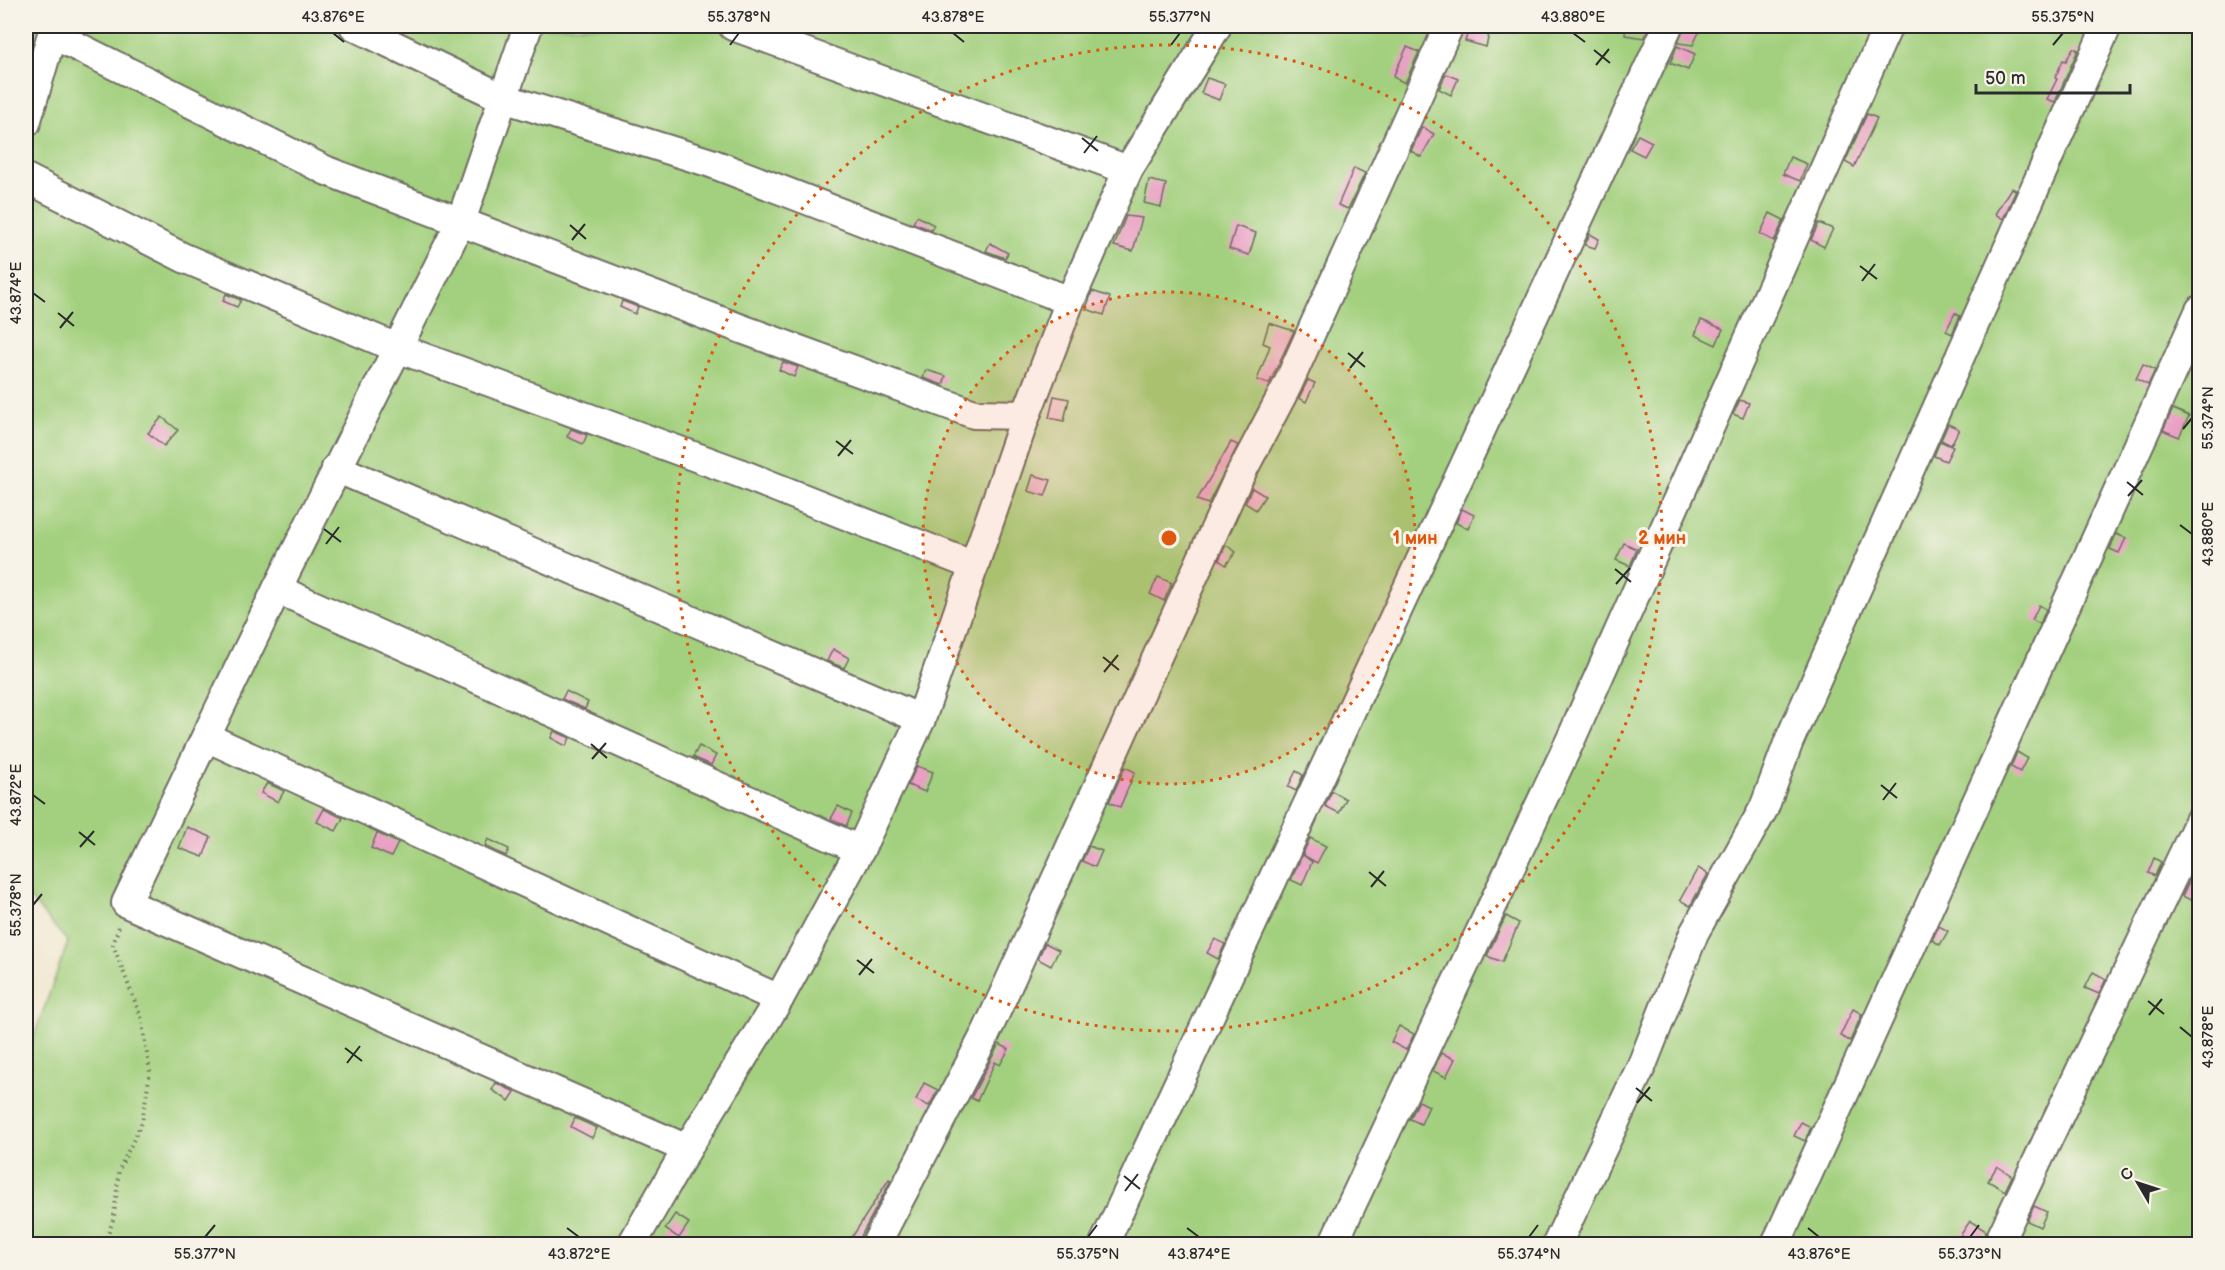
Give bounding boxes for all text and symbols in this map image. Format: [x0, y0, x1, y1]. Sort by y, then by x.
text: 43.876°E [301, 8, 365, 27]
text: 55.378°N [707, 8, 771, 27]
text: 43.878°E [922, 8, 985, 27]
text: 55.377°N [1149, 8, 1211, 27]
text: 43.880°E [1541, 8, 1605, 27]
text: 55.375°N [2031, 8, 2095, 27]
scale bar [1976, 57, 2130, 95]
text: 50 m [1985, 68, 2026, 89]
text: 43.874°E [7, 262, 26, 324]
text: 55.374°N [2199, 386, 2218, 450]
text: 43.880°E [2199, 502, 2218, 566]
centre of rings [1159, 528, 1179, 548]
text: 1 мин [1393, 528, 1437, 549]
text: 2 мин [1638, 528, 1686, 549]
text: 43.872°E [7, 764, 26, 826]
text: 55.378°N [7, 873, 26, 937]
text: 43.878°E [2199, 1005, 2218, 1068]
north arrow [2108, 1153, 2168, 1213]
text: С [2117, 1164, 2138, 1185]
text: 55.377°N [174, 1245, 236, 1264]
text: 43.872°E [548, 1245, 610, 1264]
text: 55.375°N [1056, 1245, 1120, 1264]
text: 43.874°E [1168, 1245, 1230, 1264]
text: 55.374°N [1497, 1245, 1561, 1264]
text: 43.876°E [1787, 1245, 1851, 1264]
text: 55.373°N [1938, 1245, 2002, 1264]

